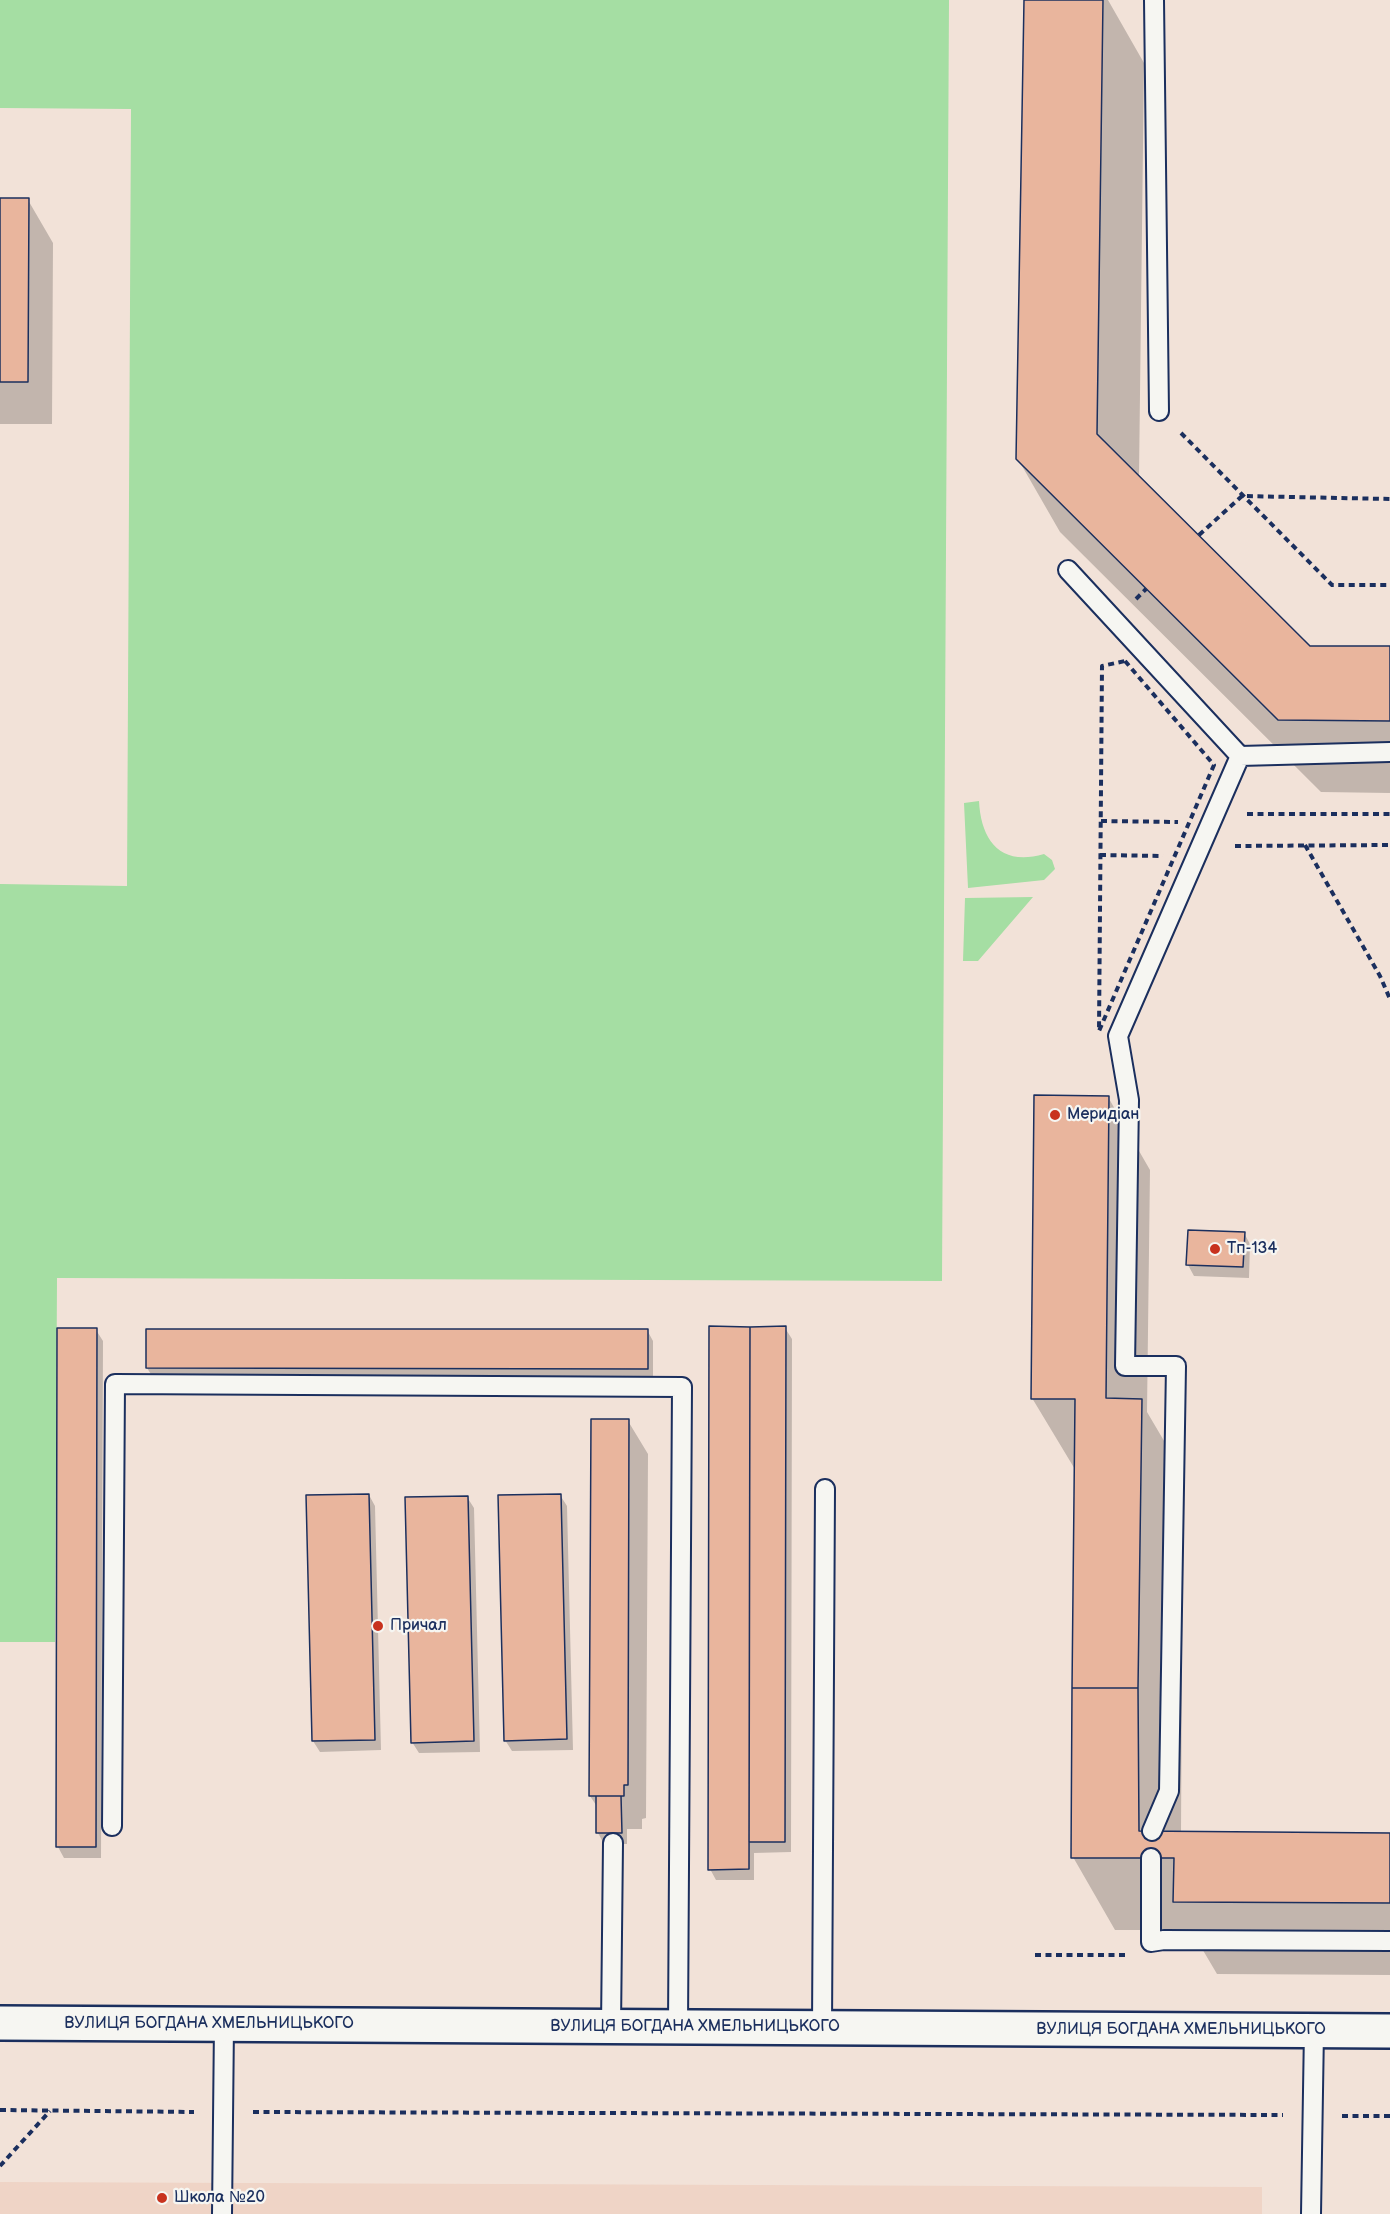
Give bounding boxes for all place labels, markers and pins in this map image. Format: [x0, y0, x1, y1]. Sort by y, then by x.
place label: Меридіан [1067, 1105, 1139, 1125]
marker: Меридіан [1048, 1108, 1062, 1122]
place label: Тп-134 [1227, 1239, 1277, 1259]
marker: Тп-134 [1208, 1242, 1222, 1256]
place label: Причал [390, 1616, 447, 1636]
marker: Причал [371, 1619, 385, 1633]
place label: Школа №20 [174, 2188, 265, 2208]
marker: Школа №20 [155, 2191, 169, 2205]

